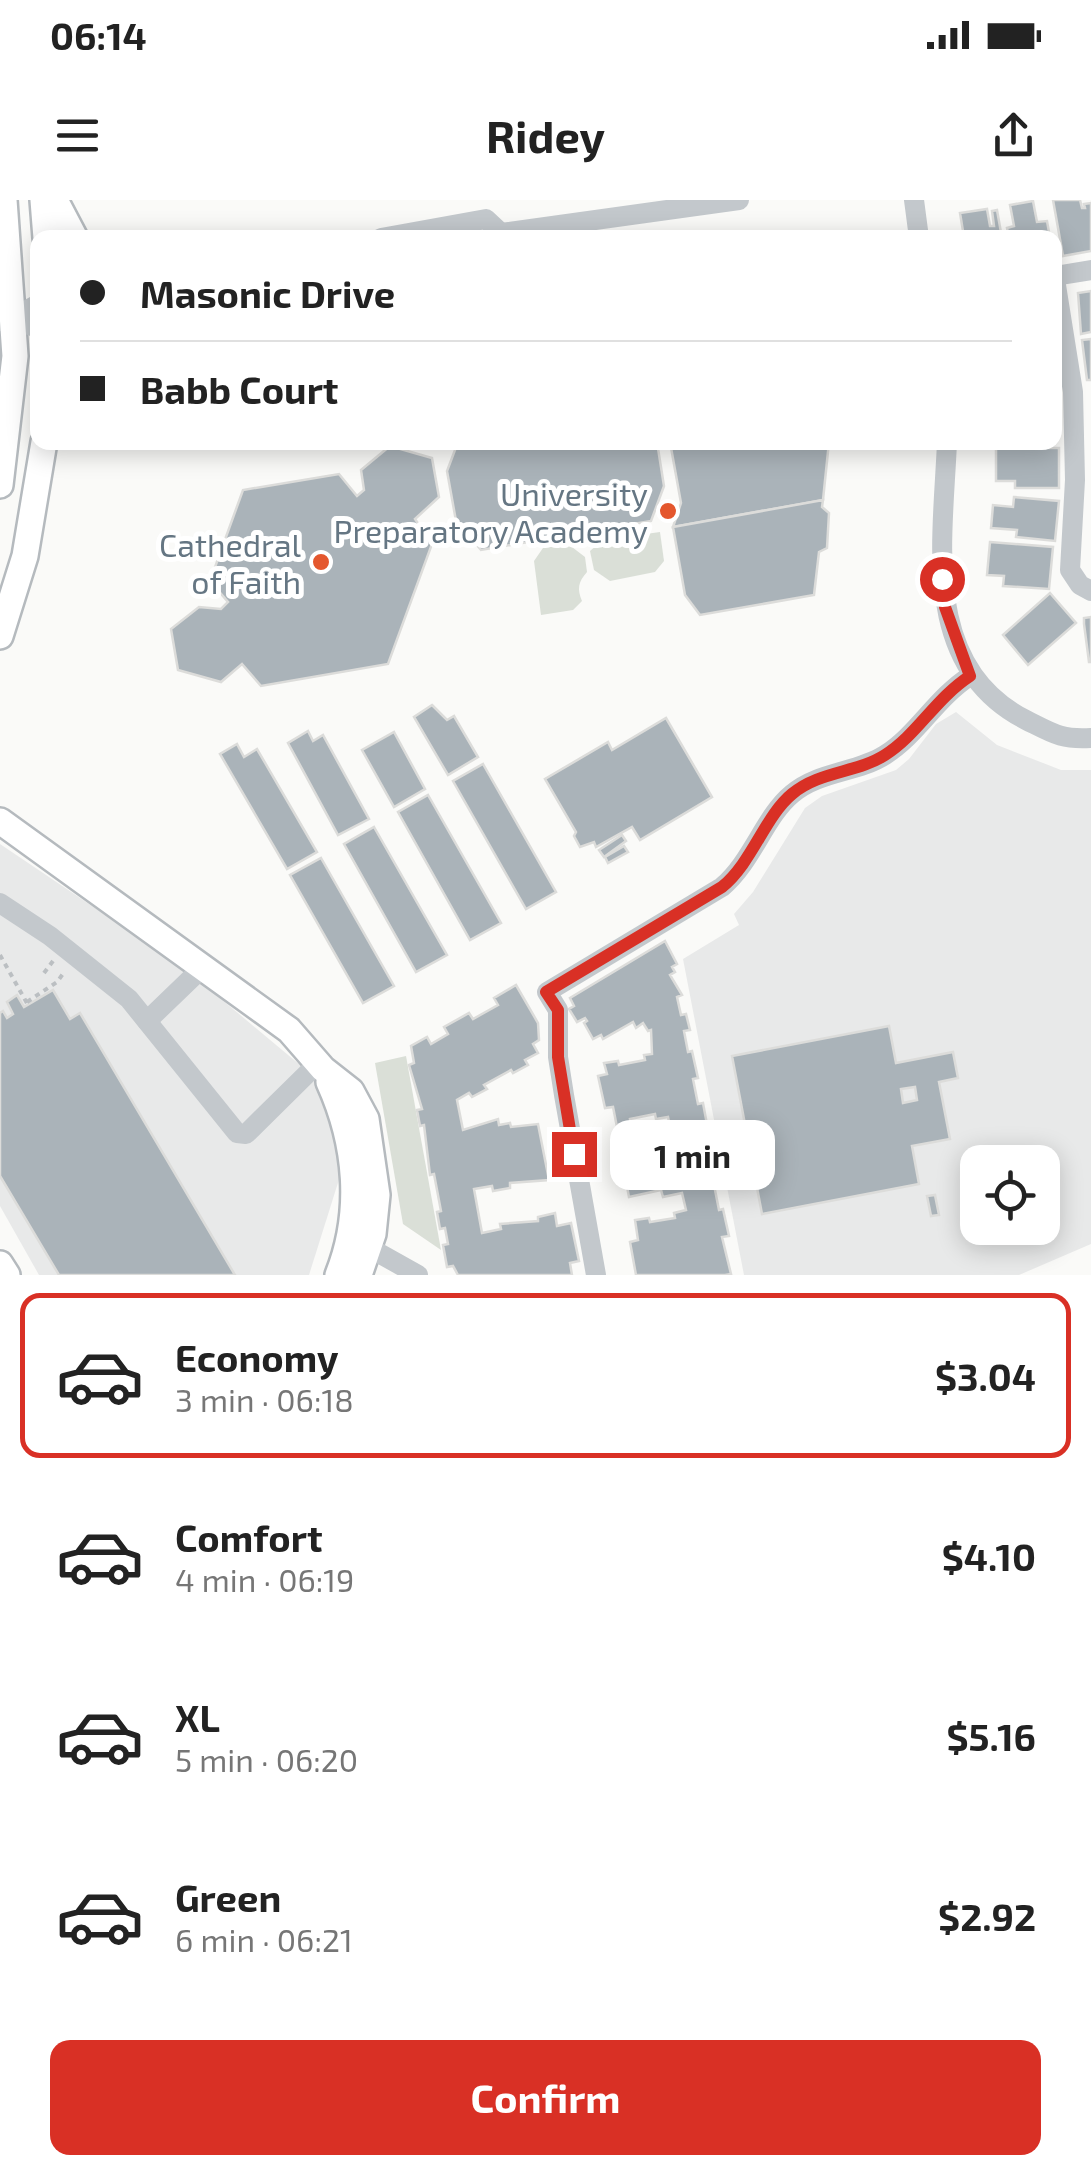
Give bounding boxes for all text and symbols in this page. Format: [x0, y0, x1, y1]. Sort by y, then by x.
text: 06:14 [50, 12, 147, 58]
icon: menu [50, 108, 105, 163]
text: Ridey [486, 108, 605, 162]
icon: share [986, 108, 1041, 163]
text: Masonic Drive [140, 270, 395, 316]
text: Babb Court [140, 366, 338, 412]
place label: University Preparatory Academy [334, 474, 648, 549]
marker: University Preparatory Academy [657, 500, 679, 522]
place label: Cathedral of Faith [159, 525, 301, 600]
marker: Cathedral of Faith [310, 551, 332, 573]
route start [920, 557, 965, 602]
callout: 1 min [609, 1119, 774, 1189]
route end [552, 1132, 597, 1177]
text: 1 min [654, 1136, 731, 1174]
map controls [960, 1145, 1060, 1245]
button: locate [960, 1145, 1060, 1245]
icon: car [55, 1331, 145, 1421]
text: Economy [175, 1334, 339, 1380]
text: $3.04 [935, 1353, 1036, 1399]
text: 3 min · 06:18 [175, 1380, 354, 1418]
icon: car [55, 1511, 145, 1601]
text: Comfort [175, 1514, 323, 1560]
text: $4.10 [942, 1533, 1036, 1579]
text: 4 min · 06:19 [175, 1560, 354, 1598]
icon: car [55, 1691, 145, 1781]
text: XL [175, 1694, 220, 1740]
text: $5.16 [947, 1713, 1036, 1759]
text: 5 min · 06:20 [175, 1740, 358, 1778]
icon: car [55, 1871, 145, 1961]
text: Green [175, 1874, 281, 1920]
text: $2.92 [938, 1893, 1036, 1939]
text: 6 min · 06:21 [175, 1920, 353, 1958]
button: Confirm [50, 2040, 1041, 2155]

